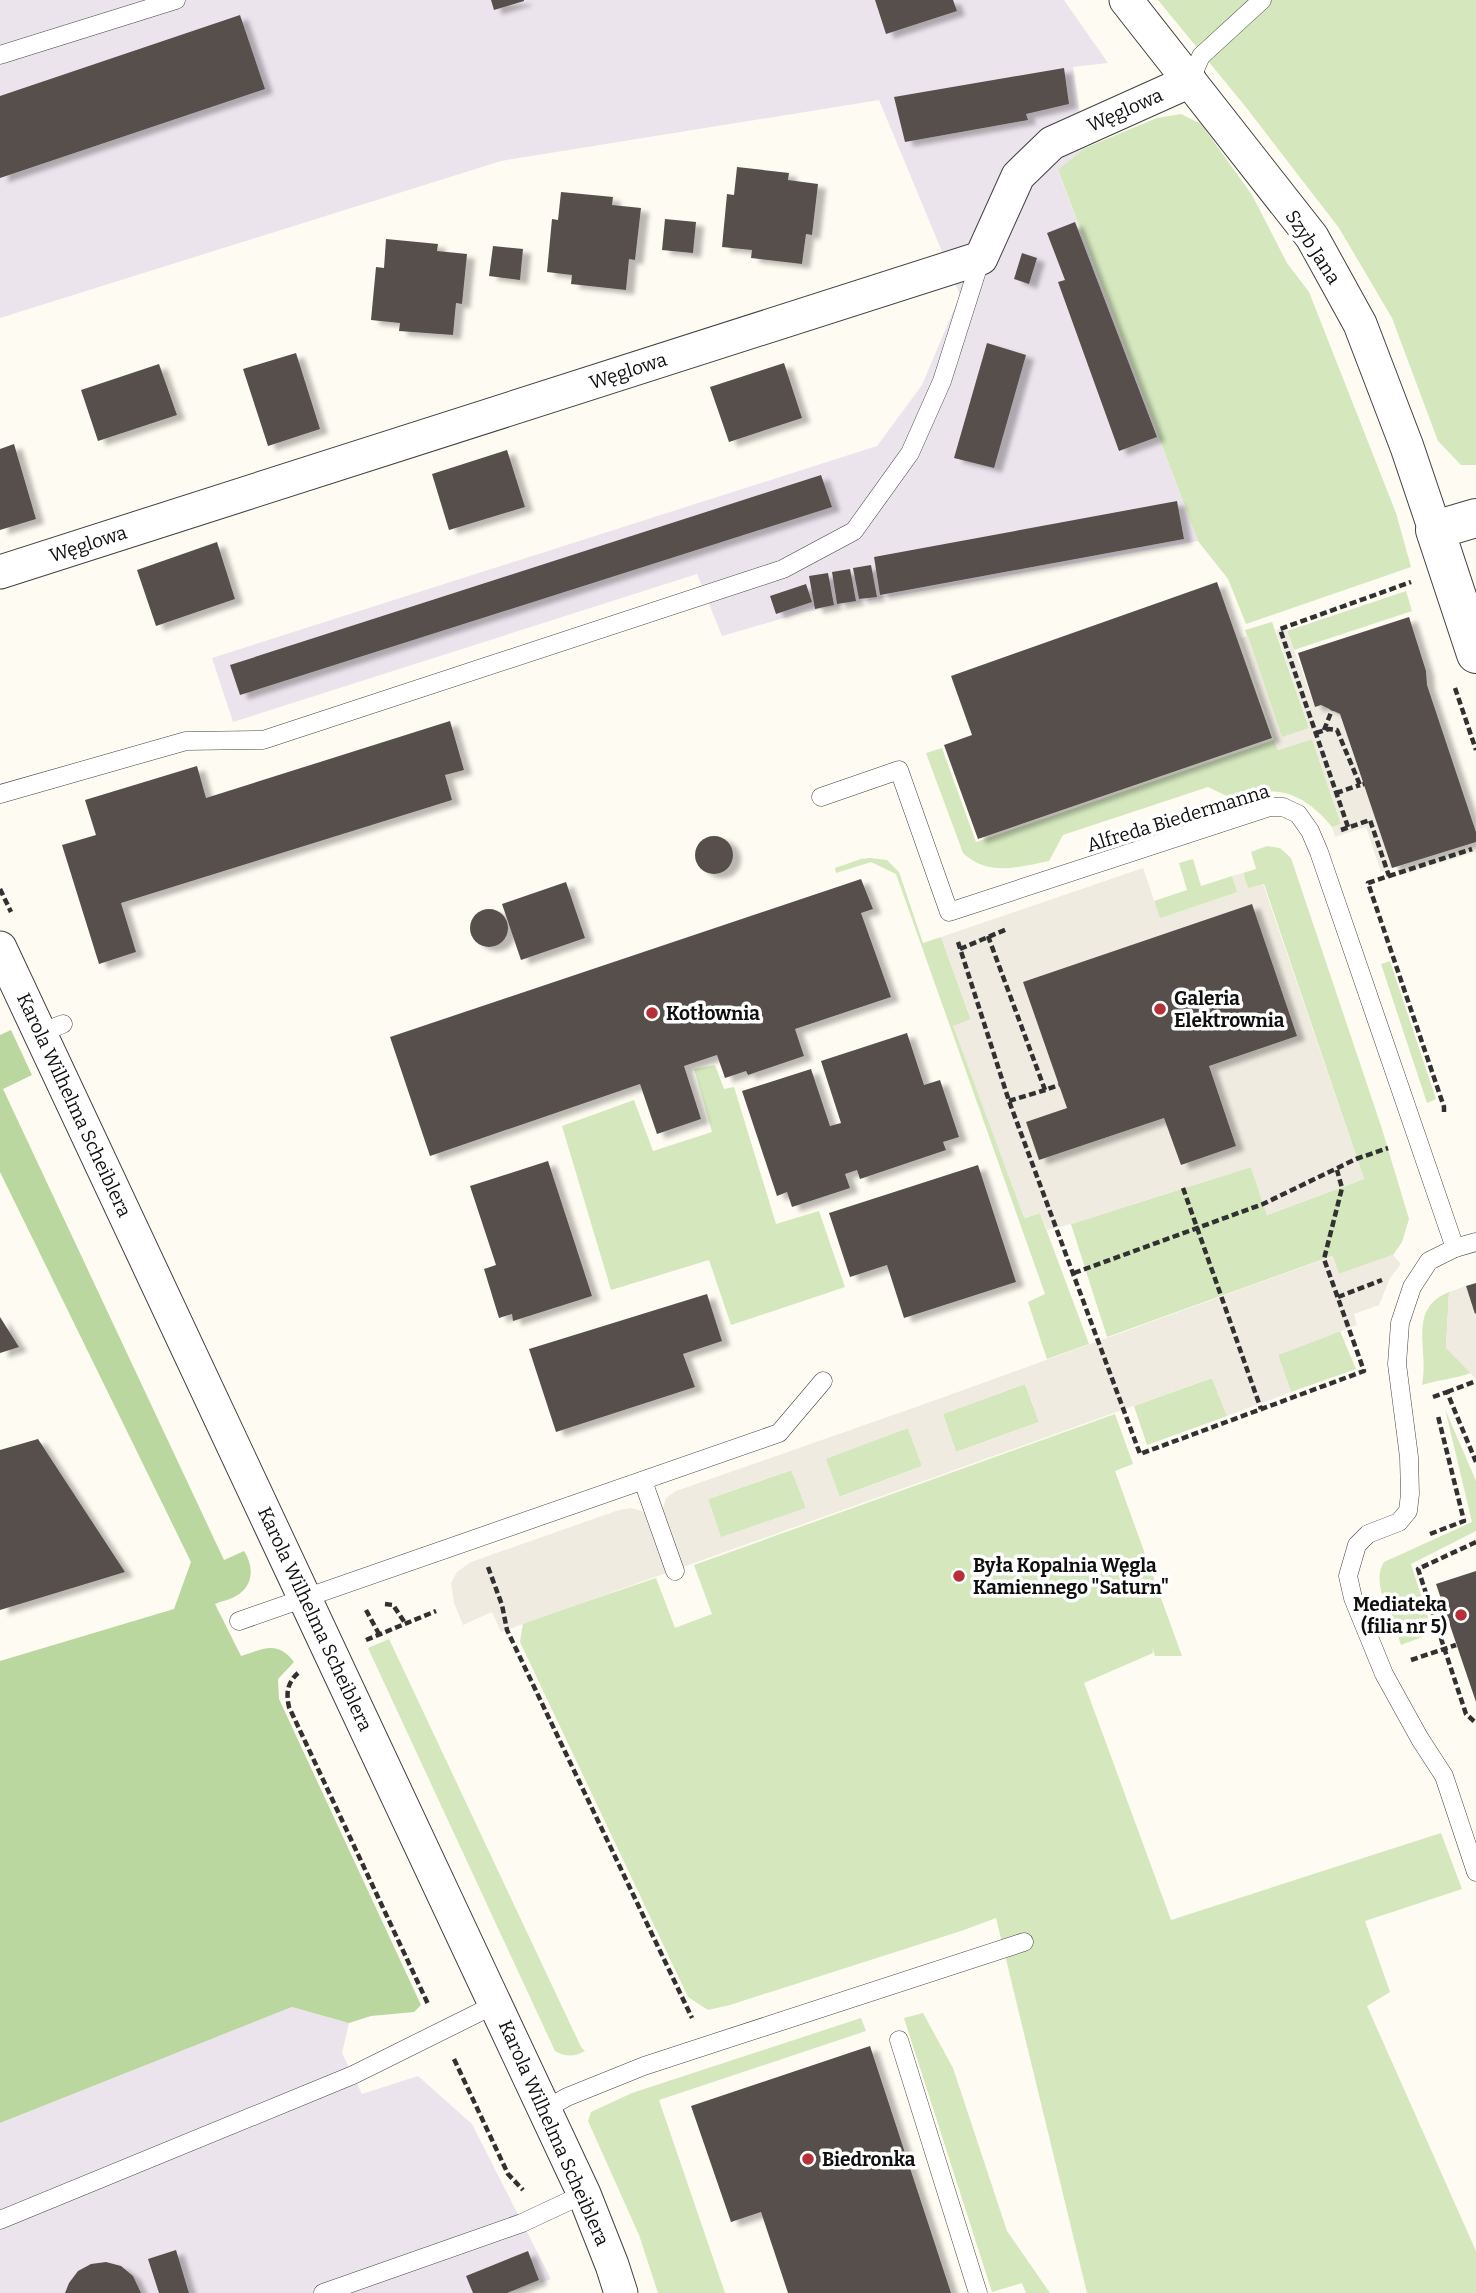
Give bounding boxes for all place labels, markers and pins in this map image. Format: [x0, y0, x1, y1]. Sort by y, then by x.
place label: Galeria Elektrownia [1174, 987, 1285, 1032]
marker: Galeria Elektrownia [1152, 1001, 1168, 1017]
place label: Kotłownia [666, 1002, 760, 1025]
marker: Kotłownia [644, 1005, 660, 1021]
place label: Była Kopalnia Węgla Kamiennego "Saturn" [973, 1554, 1169, 1599]
marker: Była Kopalnia Węgla Kamiennego "Saturn" [951, 1568, 967, 1584]
place label: Mediateka (filia nr 5) [1353, 1593, 1447, 1638]
marker: Mediateka (filia nr 5) [1453, 1607, 1469, 1623]
place label: Biedronka [822, 2148, 916, 2171]
marker: Biedronka [800, 2151, 816, 2167]

